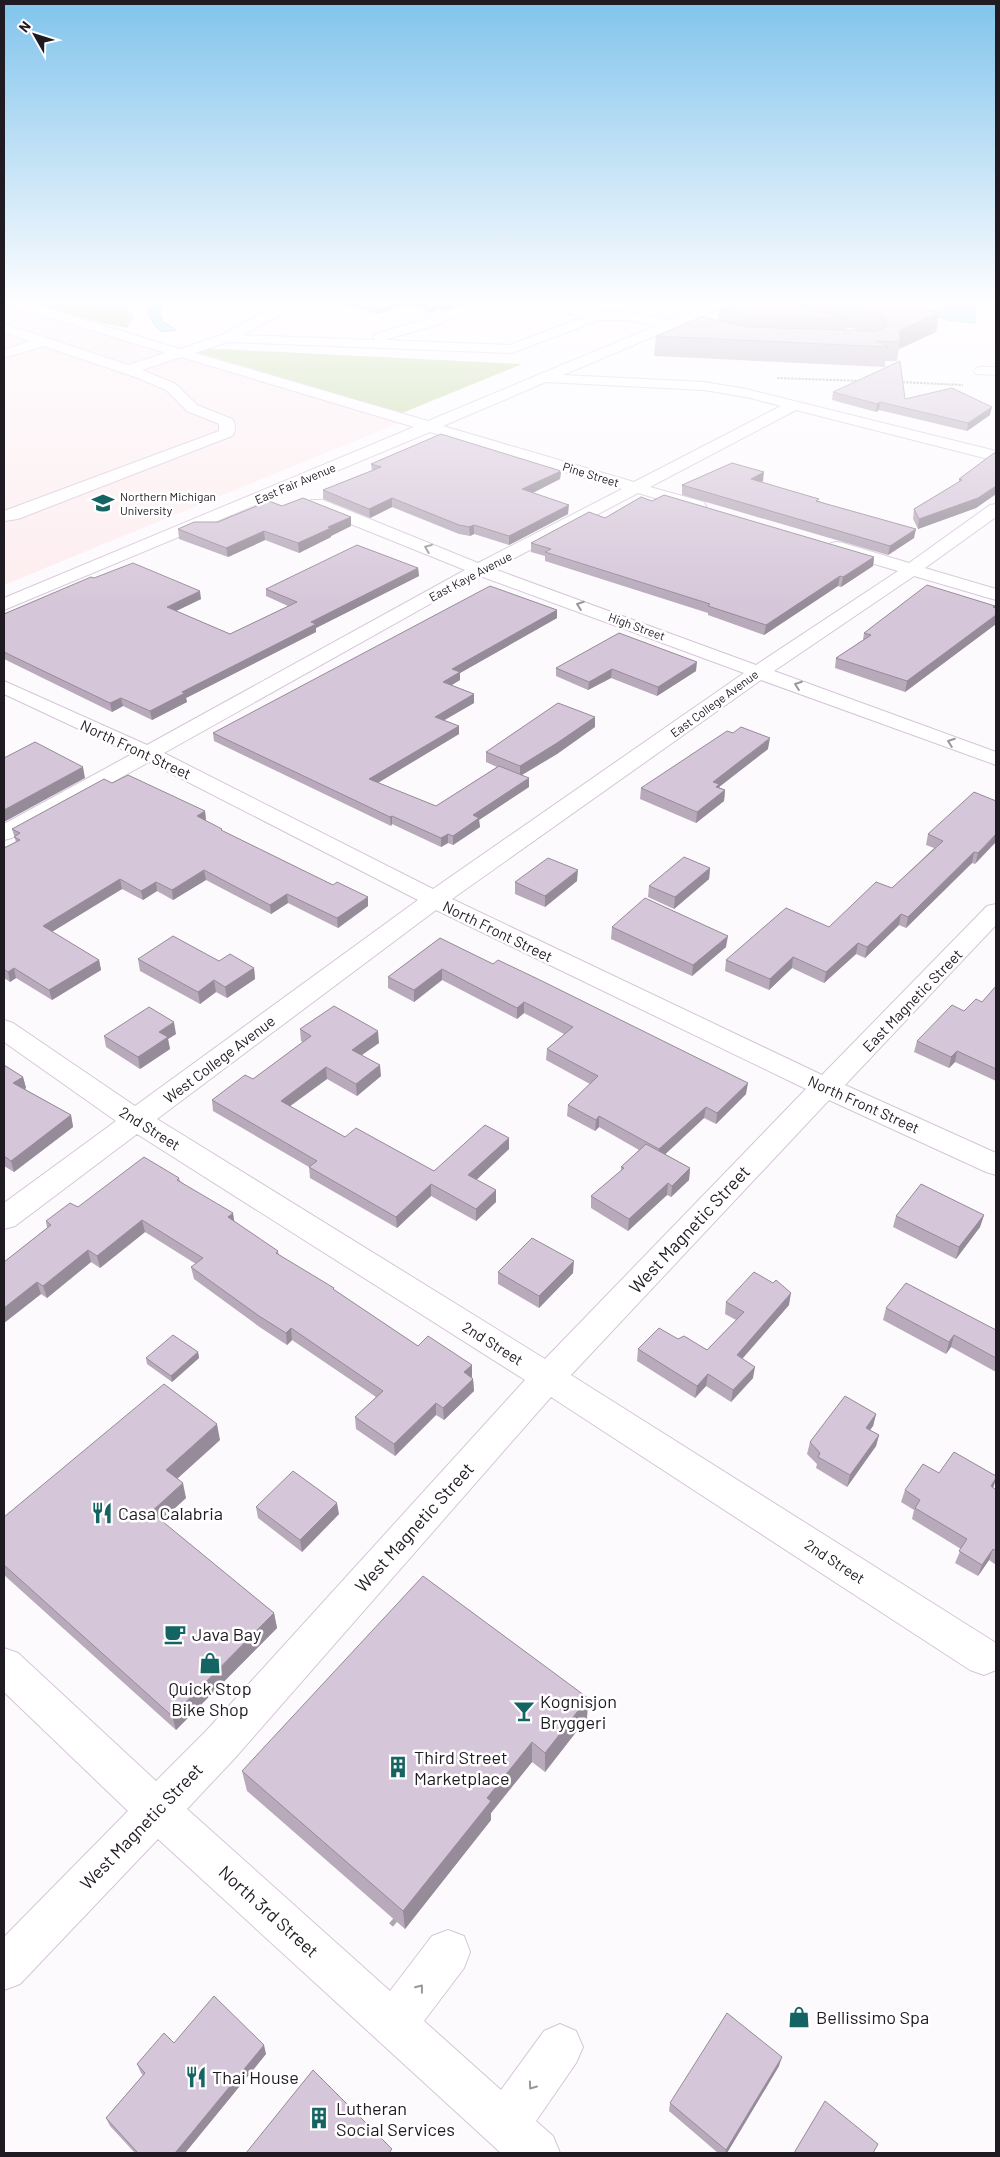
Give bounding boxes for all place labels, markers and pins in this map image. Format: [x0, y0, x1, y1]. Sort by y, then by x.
place label: Northern Michigan University [120, 489, 216, 517]
school or university icon: Northern Michigan University [90, 490, 116, 516]
restaurant icon: Casa Calabria [89, 1500, 115, 1526]
place label: Casa Calabria [118, 1502, 223, 1524]
cafe icon: Java Bay [162, 1621, 188, 1647]
place label: Java Bay [192, 1623, 261, 1645]
shop icon: Quick Stop Bike Shop [197, 1650, 223, 1676]
place label: Quick Stop Bike Shop [168, 1677, 252, 1720]
place label: Kognisjon Bryggeri [540, 1690, 617, 1733]
bar icon: Kognisjon Bryggeri [511, 1698, 537, 1724]
place label: Third Street Marketplace [414, 1746, 510, 1789]
building icon: Third Street Marketplace [385, 1754, 411, 1780]
shop icon: Bellissimo Spa [786, 2004, 812, 2030]
place label: Bellissimo Spa [816, 2006, 929, 2028]
restaurant icon: Thai House [183, 2064, 209, 2090]
place label: Thai House [212, 2066, 299, 2088]
place label: Lutheran Social Services [336, 2097, 455, 2140]
building icon: Lutheran Social Services [306, 2105, 332, 2131]

